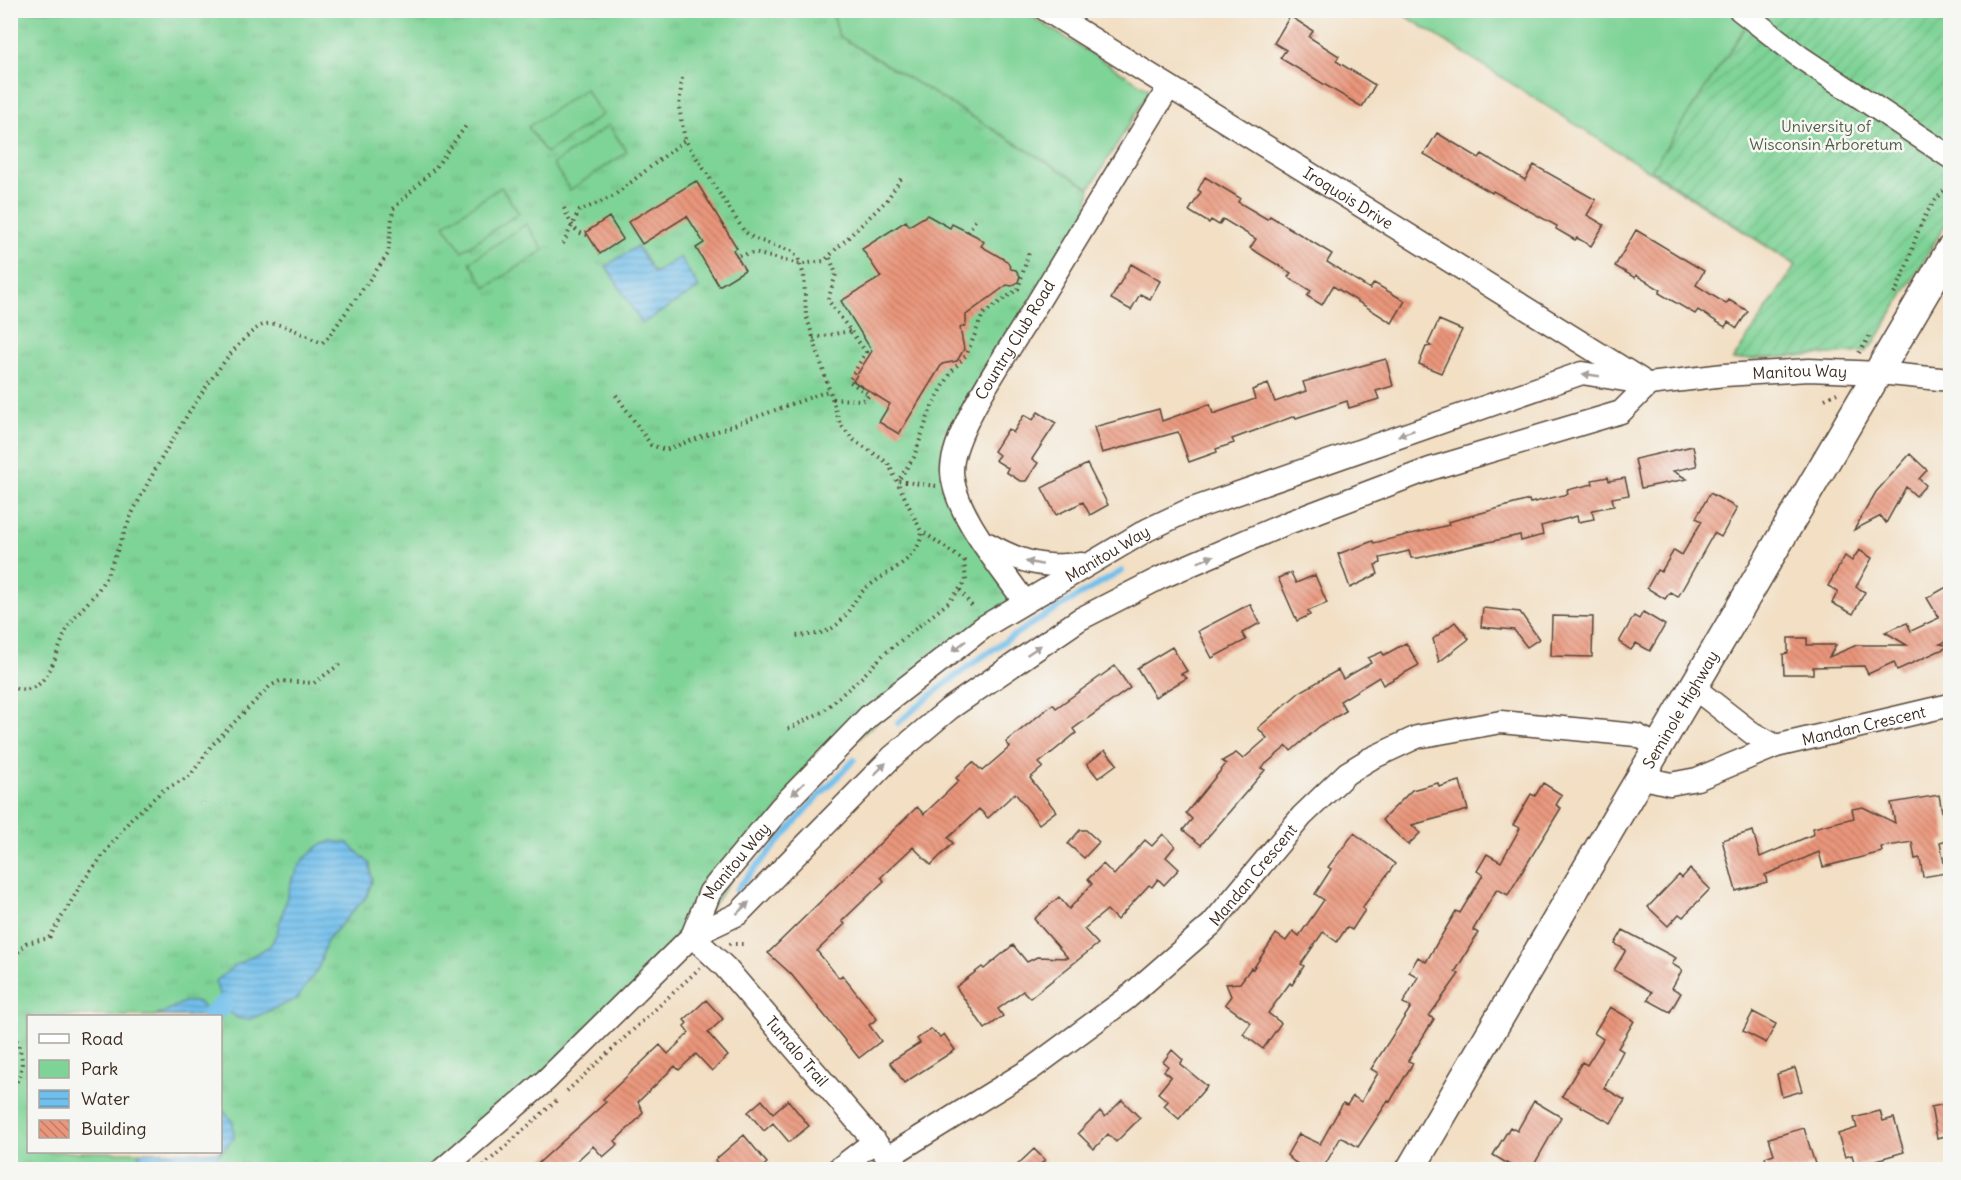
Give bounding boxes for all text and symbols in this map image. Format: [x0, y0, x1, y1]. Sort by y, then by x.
park label: University of Wisconsin Arboretum [1749, 116, 1903, 154]
street label: Iroquois Drive [1300, 162, 1397, 233]
street label: Country Club Road [970, 276, 1059, 403]
street label: Manitou Way [1752, 360, 1847, 383]
one-way arrow [1581, 370, 1600, 379]
one-way arrow [1397, 428, 1415, 438]
street label: Manitou Way [1062, 521, 1153, 586]
one-way arrow [1197, 554, 1215, 564]
one-way arrow [1025, 558, 1044, 567]
one-way arrow [951, 640, 967, 652]
one-way arrow [1026, 645, 1042, 656]
street label: Seminole Highway [1638, 647, 1723, 772]
street label: Mandan Crescent [1800, 701, 1928, 750]
one-way arrow [872, 763, 886, 777]
one-way arrow [791, 782, 805, 797]
street label: Manitou Way [698, 818, 774, 902]
street label: Mandan Crescent [1205, 819, 1301, 930]
one-way arrow [735, 902, 750, 915]
street label: Tumalo Trail [761, 1012, 833, 1090]
legend [27, 1015, 222, 1153]
text: Road [81, 1027, 124, 1050]
text: Park [81, 1057, 118, 1080]
text: Water [81, 1087, 131, 1110]
text: Building [81, 1117, 146, 1140]

